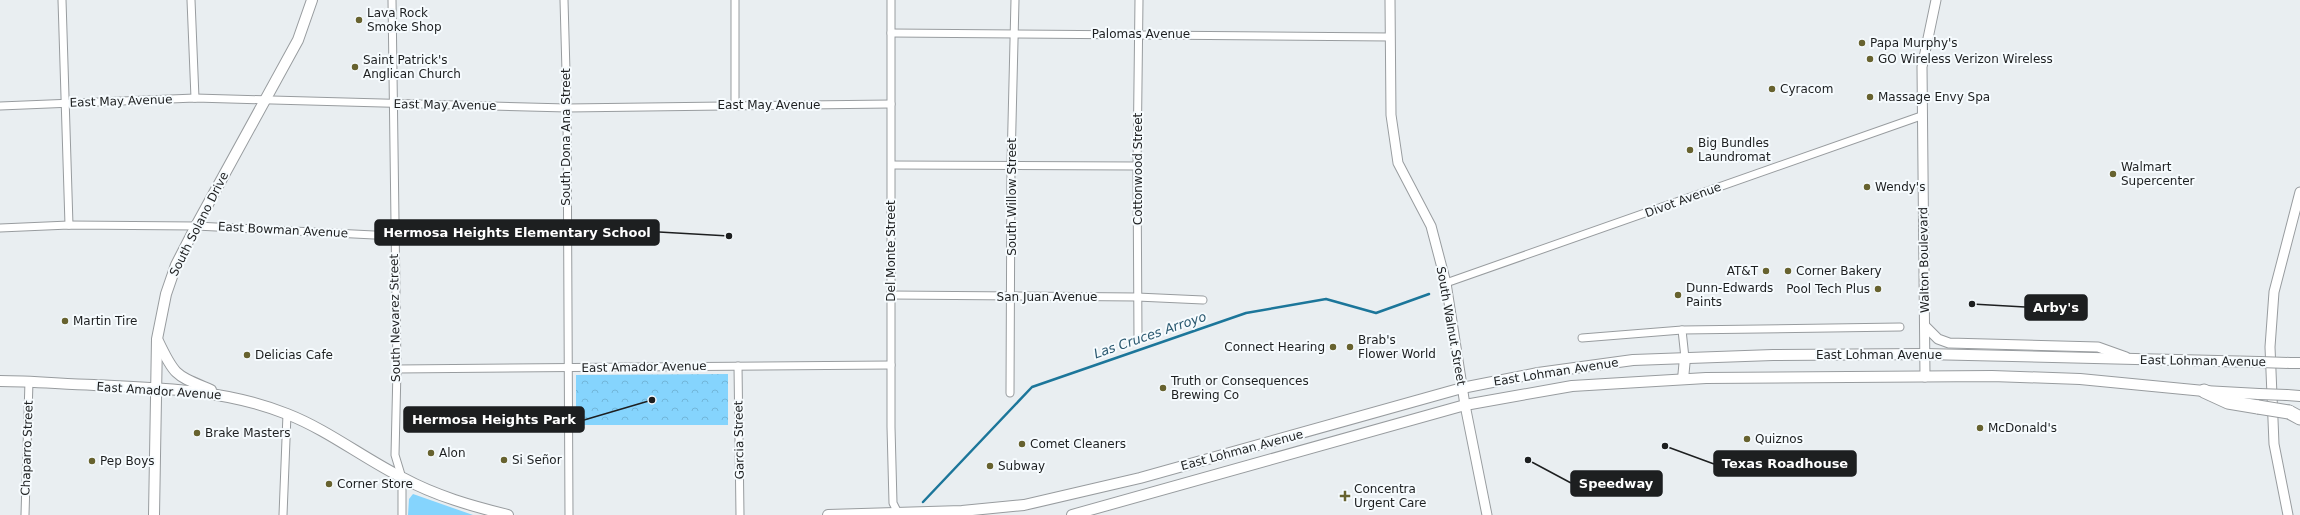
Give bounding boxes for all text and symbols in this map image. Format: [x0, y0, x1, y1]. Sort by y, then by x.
place label: Lava Rock Smoke Shop [367, 6, 442, 34]
marker: Lava Rock Smoke Shop [354, 15, 364, 25]
street label: Palomas Avenue [1092, 27, 1190, 41]
place label: Papa Murphy's [1870, 36, 1958, 50]
marker: Papa Murphy's [1857, 38, 1867, 48]
place label: GO Wireless Verizon Wireless [1878, 52, 2053, 66]
place label: Saint Patrick's Anglican Church [363, 53, 461, 81]
marker: GO Wireless Verizon Wireless [1865, 54, 1875, 64]
marker: Saint Patrick's Anglican Church [350, 62, 360, 72]
street label: South Dona Ana Street [559, 68, 573, 206]
place label: Cyracom [1780, 82, 1833, 96]
marker: Cyracom [1767, 84, 1777, 94]
place label: Massage Envy Spa [1878, 90, 1990, 104]
street label: East May Avenue [69, 92, 173, 110]
marker: Massage Envy Spa [1865, 92, 1875, 102]
street label: East May Avenue [393, 97, 497, 113]
street label: East May Avenue [718, 98, 820, 112]
street label: Cottonwood Street [1131, 112, 1145, 225]
place label: Big Bundles Laundromat [1698, 136, 1771, 164]
street label: South Willow Street [1005, 138, 1019, 256]
marker: Big Bundles Laundromat [1685, 145, 1695, 155]
place label: Walmart Supercenter [2121, 160, 2195, 188]
marker: Walmart Supercenter [2108, 169, 2118, 179]
street label: South Solano Drive [167, 170, 231, 278]
street label: Divot Avenue [1643, 180, 1723, 220]
place label: Wendy's [1875, 180, 1925, 194]
marker: Wendy's [1862, 182, 1872, 192]
street label: Del Monte Street [884, 200, 898, 302]
street label: Walton Boulevard [1916, 207, 1932, 313]
street label: East Bowman Avenue [218, 220, 348, 240]
callout: Hermosa Heights Elementary School [375, 220, 659, 245]
text: Hermosa Heights Elementary School [383, 225, 651, 240]
street label: South Nevarez Street [387, 254, 403, 382]
place label: AT&T [1727, 264, 1759, 278]
place label: Corner Bakery [1796, 264, 1882, 278]
street label: South Walnut Street [1434, 265, 1468, 387]
marker: AT&T [1761, 266, 1771, 276]
marker: Corner Bakery [1783, 266, 1793, 276]
place label: Dunn-Edwards Paints [1686, 281, 1773, 309]
place label: Pool Tech Plus [1786, 282, 1870, 296]
marker: Pool Tech Plus [1873, 284, 1883, 294]
street label: San Juan Avenue [997, 290, 1097, 304]
marker: Dunn-Edwards Paints [1673, 290, 1683, 300]
callout: Arby's [2025, 295, 2087, 320]
text: Arby's [2033, 300, 2079, 315]
water label: Las Cruces Arroyo [1092, 309, 1208, 361]
place label: Martin Tire [73, 314, 137, 328]
marker: Martin Tire [60, 316, 70, 326]
place label: Brab's Flower World [1358, 333, 1436, 361]
place label: Connect Hearing [1224, 340, 1325, 354]
marker: Connect Hearing [1328, 342, 1338, 352]
marker: Brab's Flower World [1345, 342, 1355, 352]
place label: Delicias Cafe [255, 348, 333, 362]
street label: East Lohman Avenue [1816, 348, 1942, 362]
marker: Delicias Cafe [242, 350, 252, 360]
street label: East Lohman Avenue [2140, 353, 2266, 369]
street label: East Lohman Avenue [1493, 355, 1619, 389]
street label: East Amador Avenue [581, 359, 707, 375]
place label: Truth or Consequences Brewing Co [1170, 374, 1309, 402]
street label: East Amador Avenue [96, 380, 222, 402]
marker: Truth or Consequences Brewing Co [1158, 383, 1168, 393]
street label: Chaparro Street [18, 400, 36, 496]
street label: Garcia Street [731, 400, 747, 480]
callout: Hermosa Heights Park [404, 407, 584, 432]
text: Hermosa Heights Park [412, 412, 576, 427]
place label: McDonald's [1988, 421, 2057, 435]
marker: McDonald's [1975, 423, 1985, 433]
place label: Brake Masters [205, 426, 290, 440]
street label: East Lohman Avenue [1179, 427, 1305, 473]
marker: Brake Masters [192, 428, 202, 438]
place label: Quiznos [1755, 432, 1803, 446]
marker: Quiznos [1742, 434, 1752, 444]
place label: Comet Cleaners [1030, 437, 1126, 451]
marker: Comet Cleaners [1017, 439, 1027, 449]
place label: Alon [439, 446, 466, 460]
marker: Alon [426, 448, 436, 458]
callout: Texas Roadhouse [1714, 451, 1856, 476]
place label: Si Señor [512, 453, 562, 467]
place label: Pep Boys [100, 454, 155, 468]
marker: Si Señor [499, 455, 509, 465]
marker: Pep Boys [87, 456, 97, 466]
text: Texas Roadhouse [1722, 456, 1848, 471]
place label: Subway [998, 459, 1045, 473]
marker: Subway [985, 461, 995, 471]
callout: Speedway [1571, 471, 1662, 496]
text: Speedway [1579, 476, 1654, 491]
place label: Corner Store [337, 477, 413, 491]
marker: Corner Store [324, 479, 334, 489]
place label: Concentra Urgent Care [1354, 482, 1426, 510]
marker: Concentra Urgent Care [1339, 490, 1351, 502]

